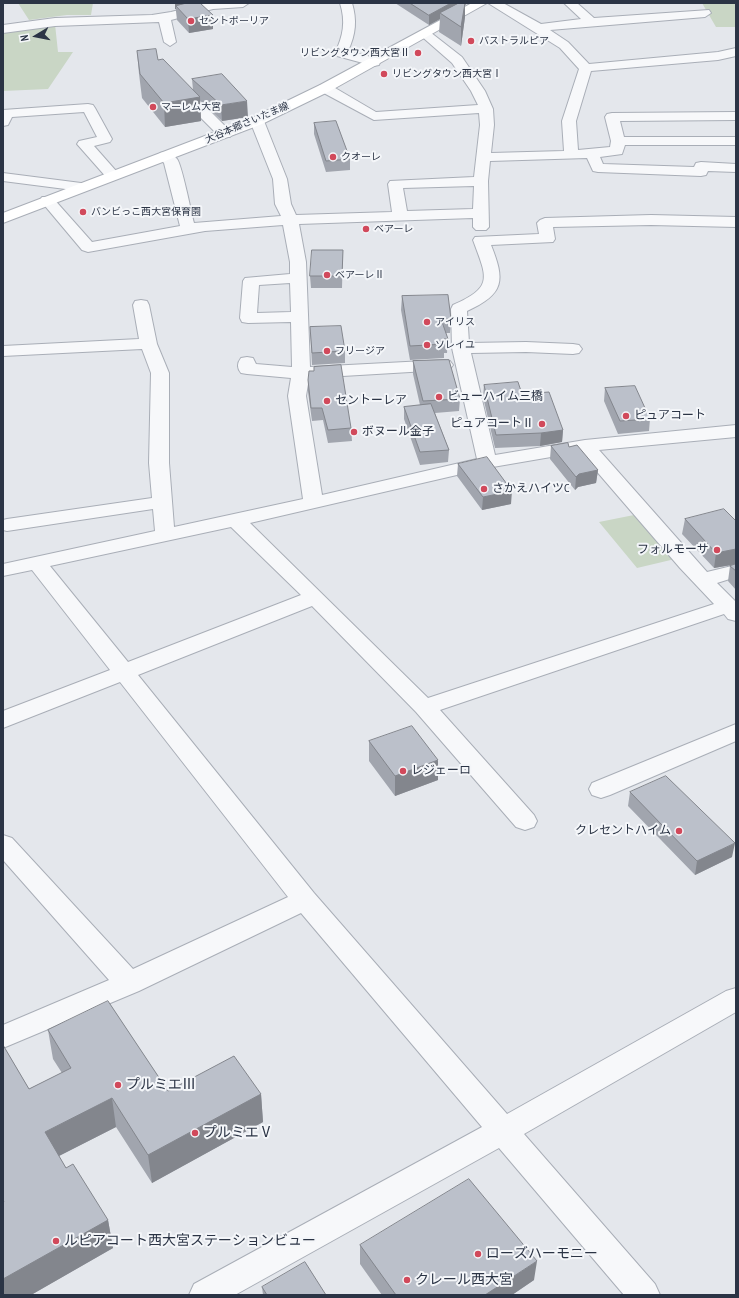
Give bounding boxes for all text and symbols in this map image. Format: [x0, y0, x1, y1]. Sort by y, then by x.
place label: セントポーリア [199, 15, 269, 27]
north arrow [16, 16, 56, 56]
marker: セントポーリア [186, 16, 196, 26]
text: N [17, 34, 32, 42]
place label: パストラルピア [479, 35, 549, 47]
marker: パストラルピア [466, 36, 476, 46]
place label: リビングタウン西大宮Ⅱ [300, 47, 410, 59]
marker: リビングタウン西大宮Ⅱ [413, 48, 423, 58]
place label: リビングタウン西大宮Ⅰ [392, 68, 502, 80]
marker: リビングタウン西大宮Ⅰ [379, 69, 389, 79]
street label: 大谷本郷さいたま線 [203, 100, 291, 146]
place label: マーレム大宮 [161, 101, 221, 113]
marker: マーレム大宮 [148, 102, 158, 112]
place label: クオーレ [341, 151, 381, 163]
marker: クオーレ [328, 152, 338, 162]
place label: バンビっこ西大宮保育園 [91, 206, 201, 218]
marker: バンビっこ西大宮保育園 [78, 207, 88, 217]
place label: ベアーレ [374, 223, 413, 235]
marker: ベアーレ [361, 224, 371, 234]
place label: ベアーレⅡ [335, 269, 384, 281]
marker: ベアーレⅡ [322, 270, 332, 280]
place label: アイリス [435, 316, 475, 328]
marker: アイリス [422, 317, 432, 327]
place label: ソレイユ [435, 339, 475, 351]
marker: ソレイユ [422, 340, 432, 350]
place label: フリージア [335, 345, 385, 357]
marker: フリージア [322, 346, 332, 356]
place label: ビューハイム三橋 [447, 390, 543, 404]
marker: ビューハイム三橋 [434, 392, 444, 402]
place label: セントーレア [335, 394, 407, 408]
marker: セントーレア [322, 396, 332, 406]
place label: ピュアコート [634, 409, 706, 423]
marker: ピュアコート [621, 411, 631, 421]
place label: ピュアコートⅡ [450, 417, 534, 431]
marker: ピュアコートⅡ [537, 419, 547, 429]
place label: ボヌール金子 [362, 425, 434, 439]
marker: ボヌール金子 [349, 427, 359, 437]
place label: さかえハイツC [492, 482, 569, 496]
marker: さかえハイツC [479, 484, 489, 494]
place label: フォルモーサ [637, 543, 709, 557]
marker: フォルモーサ [712, 545, 722, 555]
place label: レジェーロ [411, 764, 471, 778]
marker: レジェーロ [398, 766, 408, 776]
place label: クレセントハイム [575, 824, 671, 838]
marker: クレセントハイム [674, 826, 684, 836]
place label: プルミエⅢ [126, 1077, 196, 1093]
marker: プルミエⅢ [113, 1080, 123, 1090]
place label: プルミエⅤ [203, 1125, 273, 1141]
marker: プルミエⅤ [190, 1128, 200, 1138]
place label: ルピアコート西大宮ステーションビュー [64, 1233, 316, 1249]
marker: ルピアコート西大宮ステーションビュー [51, 1236, 61, 1246]
place label: ローズハーモニー [486, 1246, 598, 1262]
marker: ローズハーモニー [473, 1249, 483, 1259]
place label: クレール西大宮 [415, 1272, 513, 1288]
marker: クレール西大宮 [402, 1275, 412, 1285]

